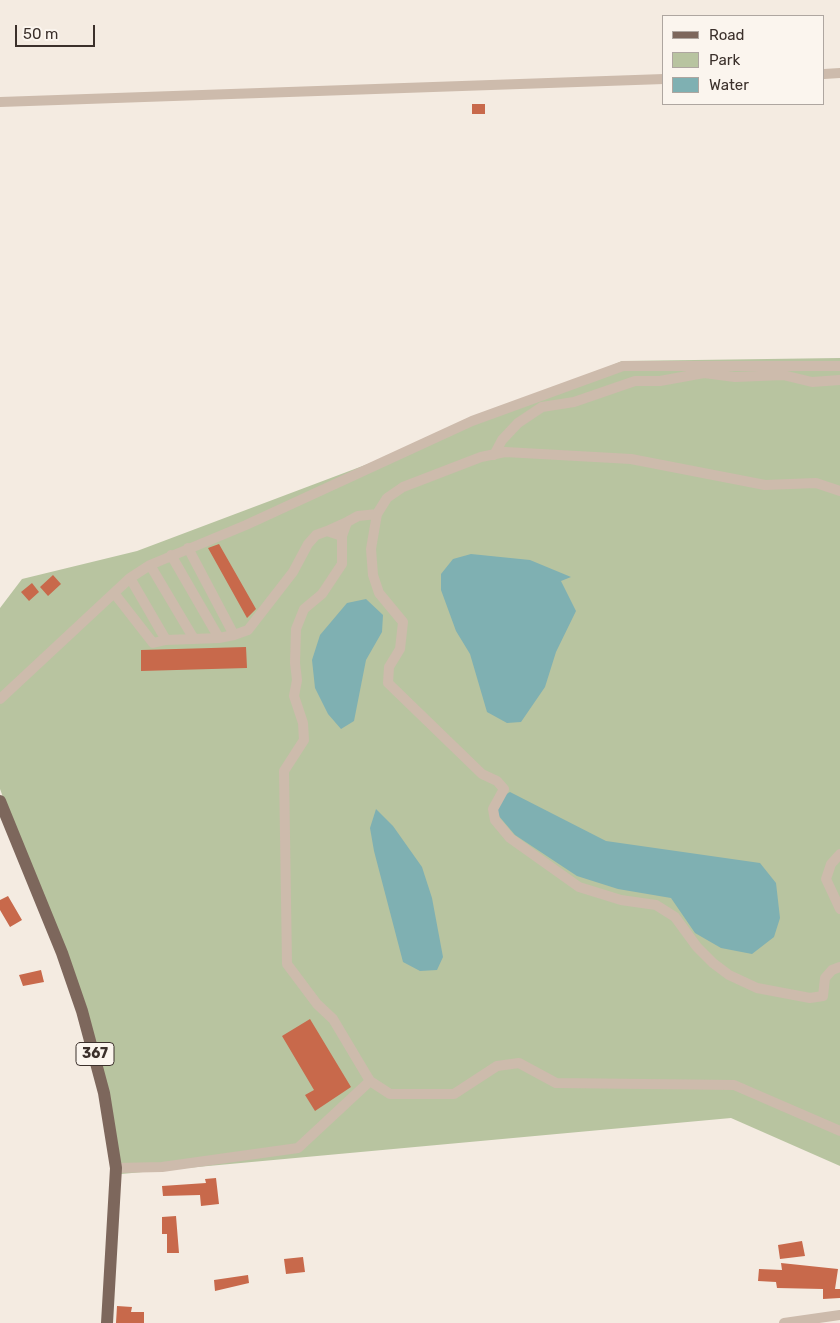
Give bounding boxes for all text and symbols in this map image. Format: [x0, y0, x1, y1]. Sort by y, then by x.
scale bar [18, 15, 98, 47]
legend [662, 15, 825, 105]
text: 50 m [23, 25, 58, 43]
text: Road [709, 26, 745, 44]
text: Park [709, 51, 740, 69]
text: Water [709, 76, 749, 94]
road number: 367 [76, 1042, 114, 1066]

